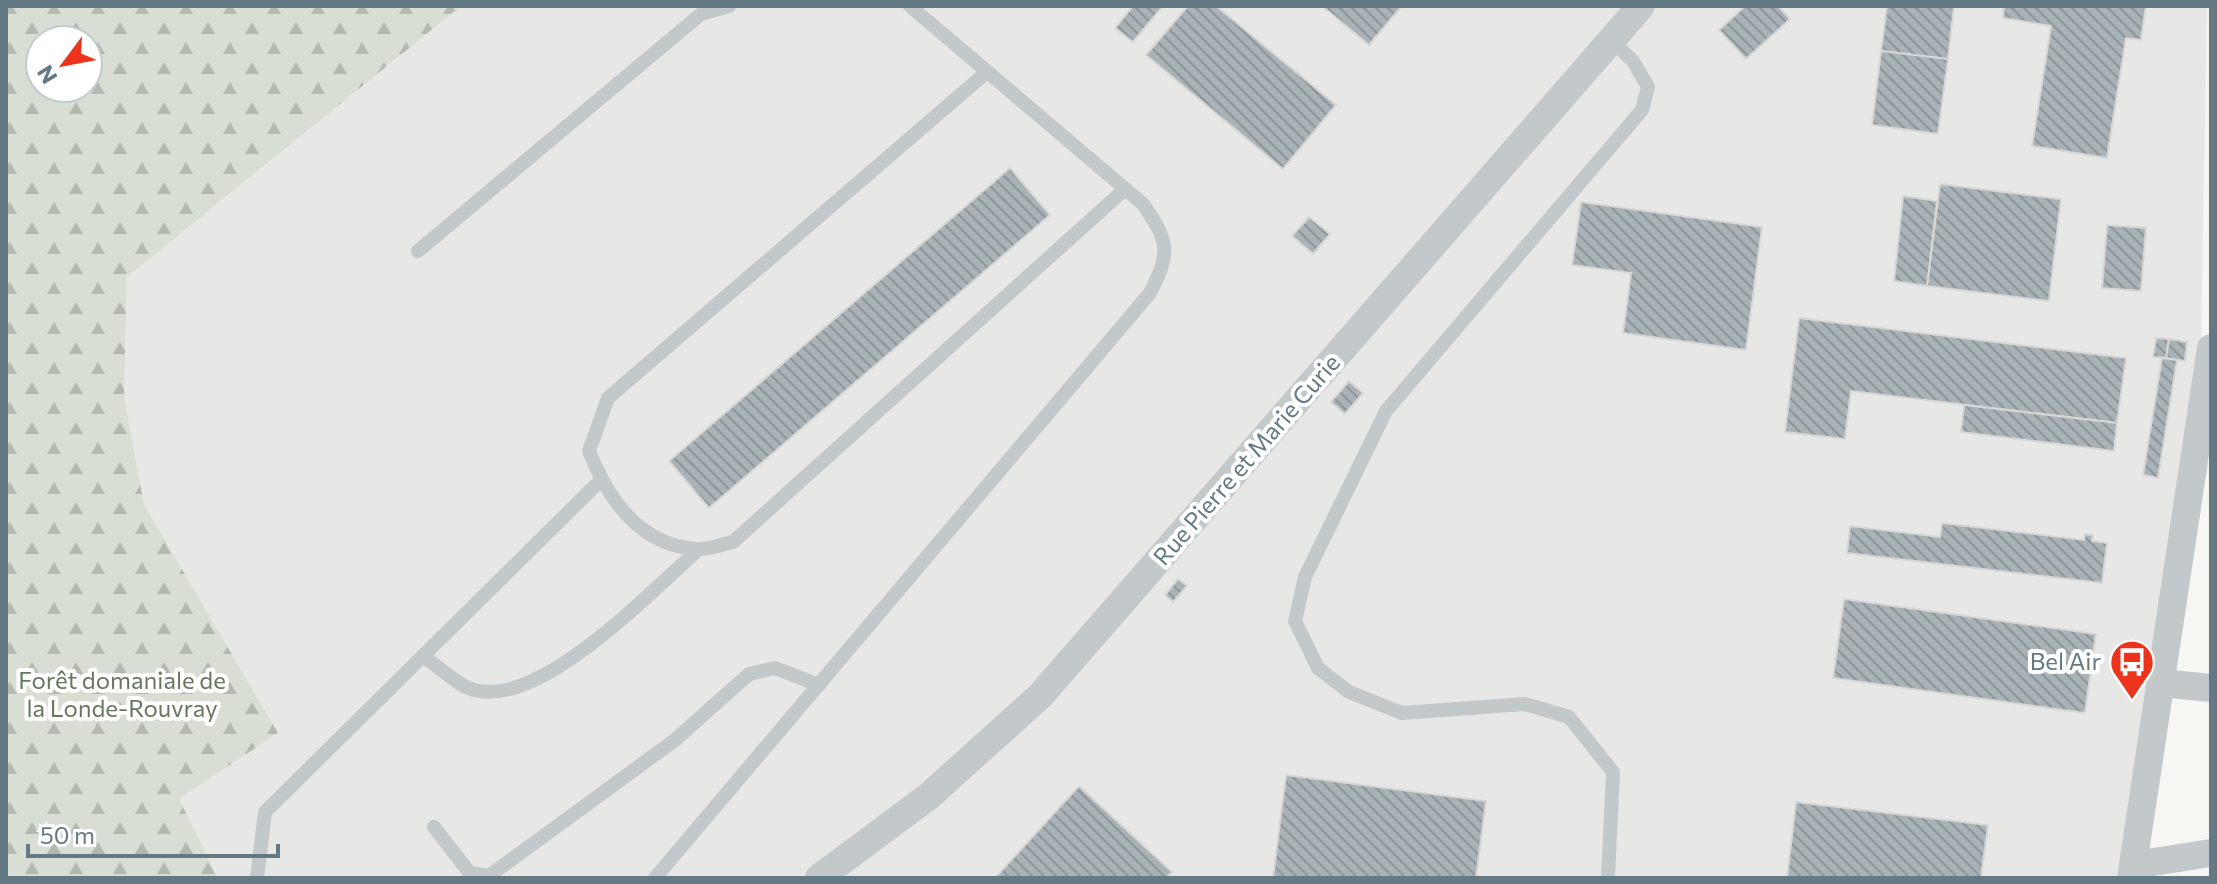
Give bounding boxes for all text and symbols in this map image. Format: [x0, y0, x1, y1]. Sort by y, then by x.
north arrow [24, 24, 104, 104]
text: N [31, 61, 62, 89]
street label: Rue Pierre et Marie Curie [1146, 348, 1345, 570]
bus stop icon: Bel Air [2108, 638, 2156, 701]
place label: Bel Air [2030, 646, 2101, 675]
park label: Forêt domaniale de la Londe-Rouvray [18, 665, 226, 722]
scale bar [28, 808, 278, 858]
text: 50 m [40, 820, 95, 849]

